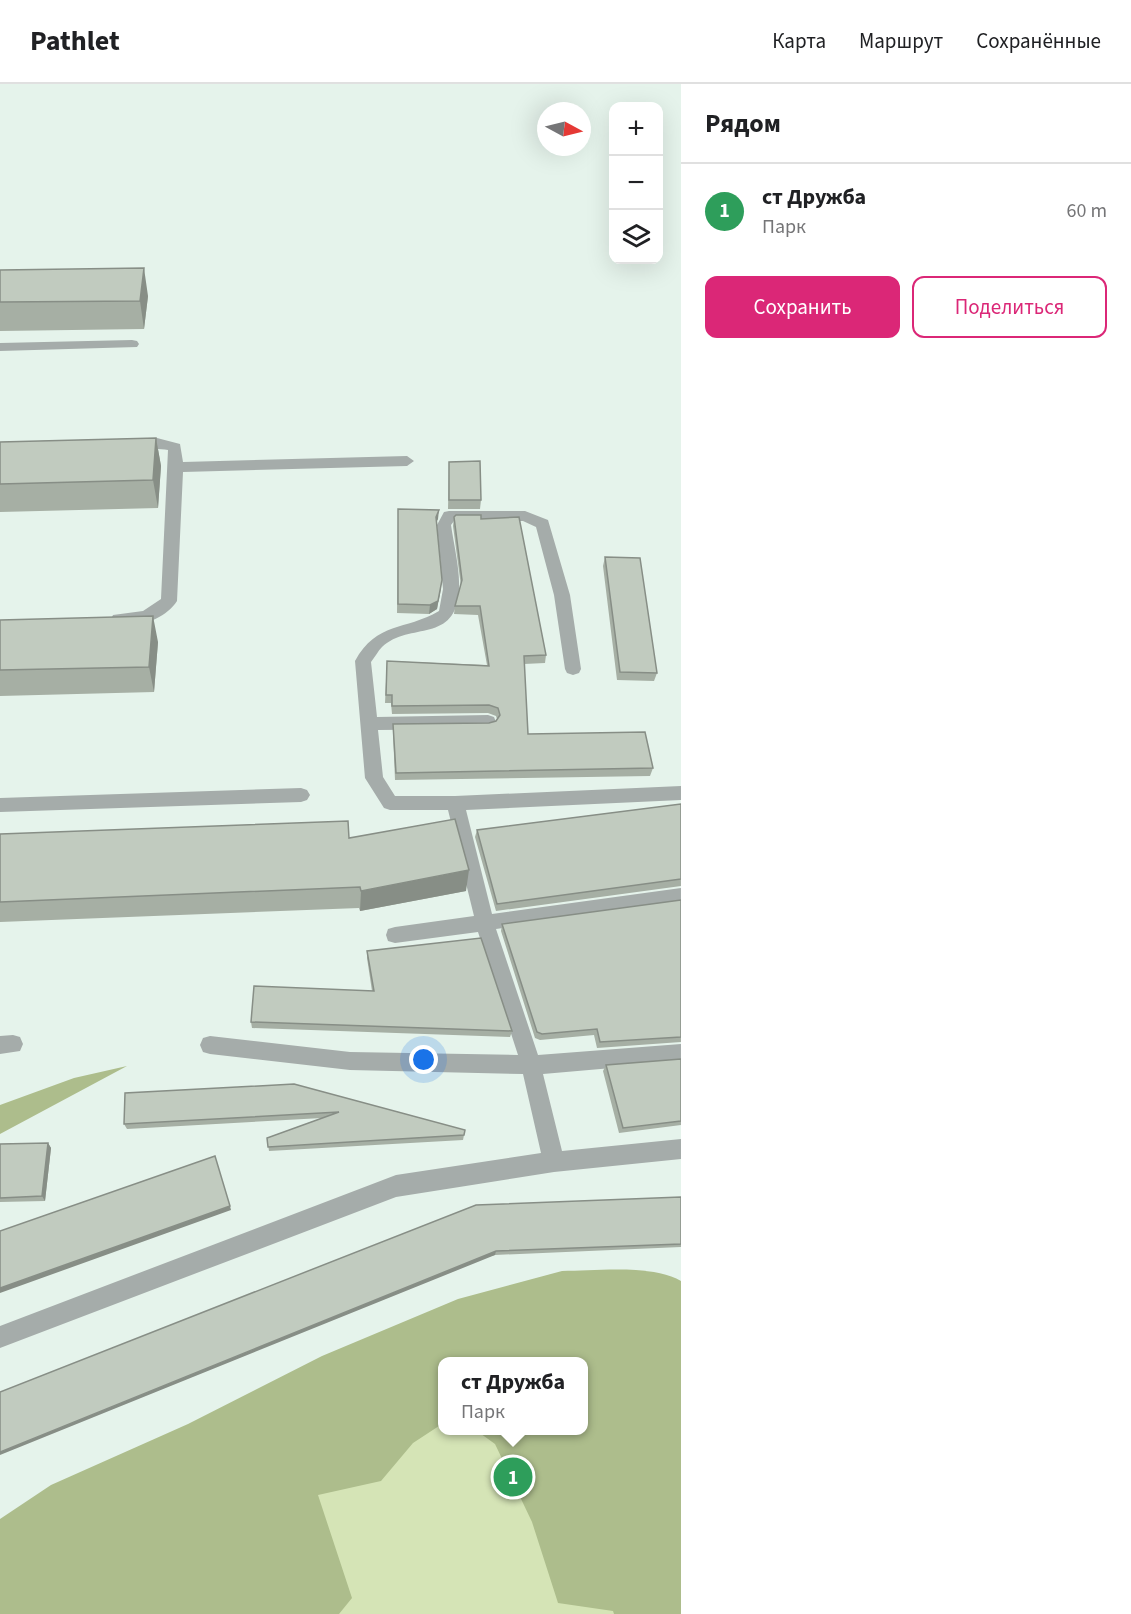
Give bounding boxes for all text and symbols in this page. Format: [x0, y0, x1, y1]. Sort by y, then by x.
text: Pathlet [30, 21, 120, 61]
text: Карта [772, 26, 826, 56]
text: Маршрут [859, 26, 943, 56]
text: Сохранённые [976, 26, 1101, 56]
north arrow [537, 102, 591, 156]
map controls [609, 102, 663, 264]
button: + [609, 102, 663, 156]
text: Рядом [705, 105, 781, 142]
button: − [609, 156, 663, 210]
text: ст Дружба [762, 181, 866, 213]
text: 1 [719, 197, 730, 225]
text: 60 m [1067, 197, 1107, 225]
button: layers [609, 210, 663, 264]
text: Парк [762, 213, 806, 241]
button: Сохранить [705, 276, 900, 338]
button: Поделиться [912, 276, 1107, 338]
your location [409, 1045, 438, 1074]
popup [438, 1357, 588, 1435]
text: ст Дружба [461, 1366, 565, 1398]
text: Парк [461, 1398, 505, 1426]
pin: 1 [494, 1454, 532, 1500]

